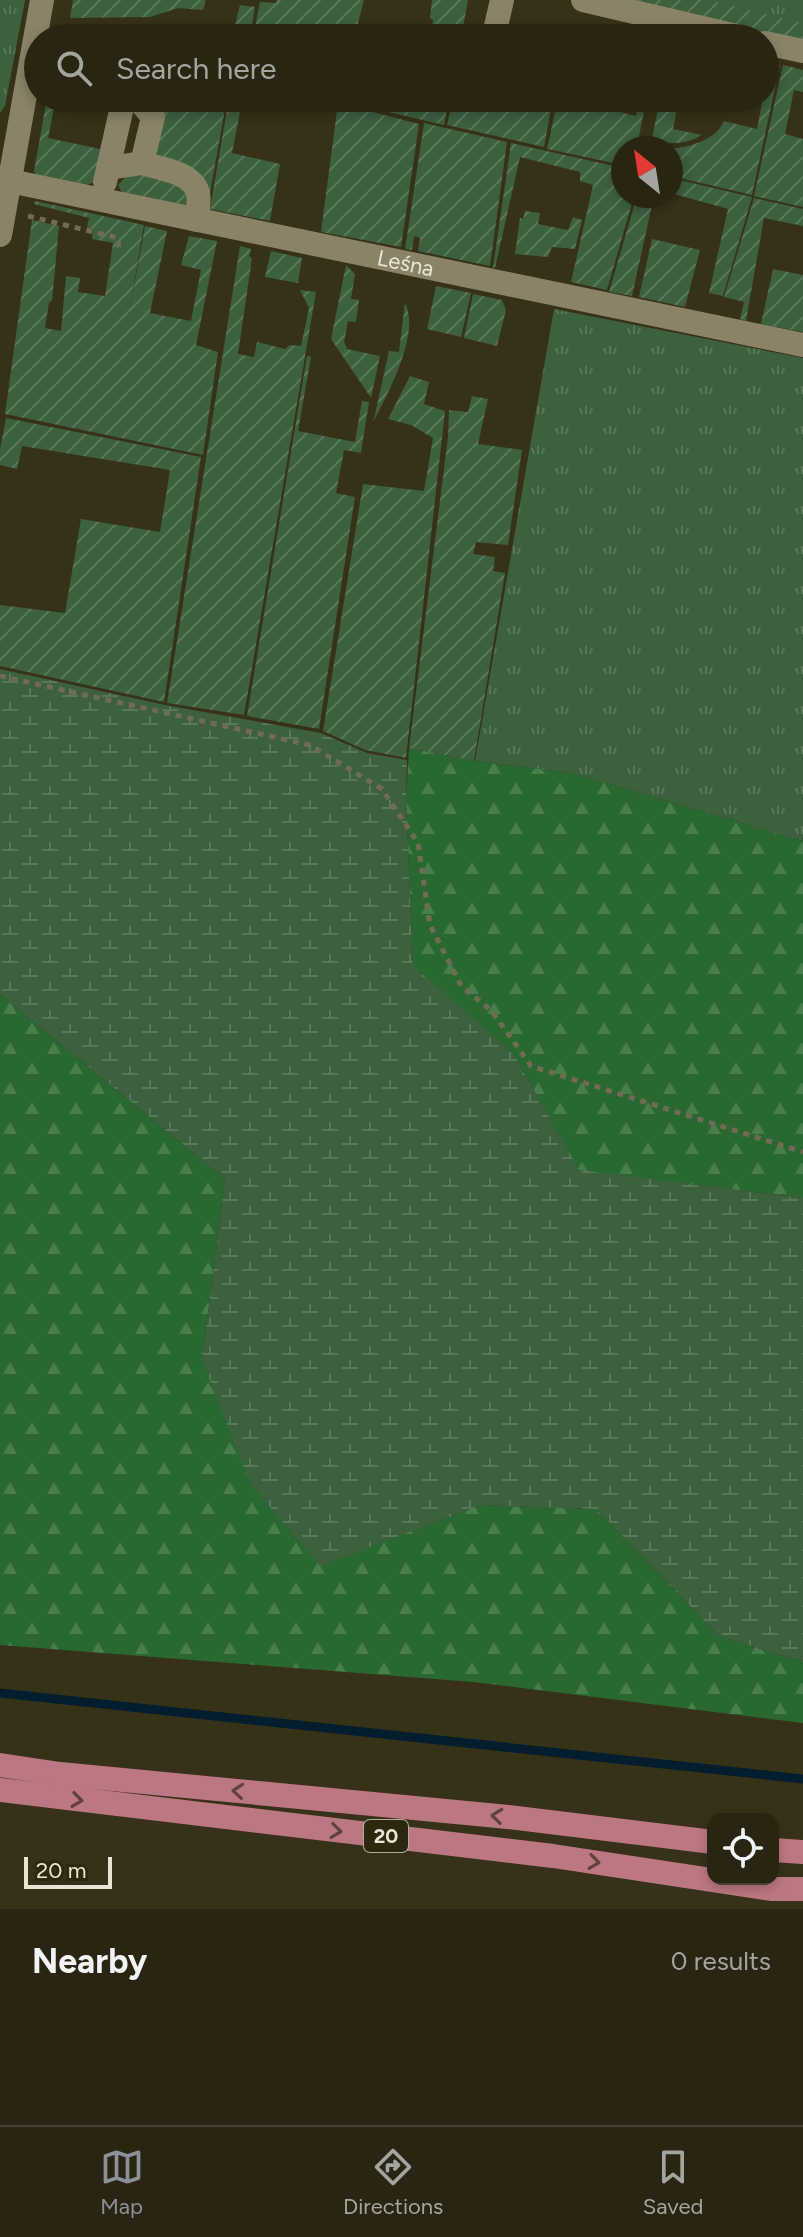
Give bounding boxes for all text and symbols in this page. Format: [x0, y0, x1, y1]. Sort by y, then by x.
search box [24, 24, 779, 112]
icon: search [52, 46, 96, 90]
text: Search here [116, 50, 276, 87]
north arrow [611, 136, 683, 208]
street label: Leśna [375, 244, 436, 282]
one-way arrow [231, 1782, 244, 1799]
one-way arrow [71, 1791, 84, 1808]
one-way arrow [490, 1807, 503, 1824]
map controls [707, 1813, 779, 1885]
button: locate [707, 1813, 779, 1885]
road number: 20 [364, 1820, 408, 1852]
one-way arrow [329, 1822, 342, 1839]
scale bar [24, 1853, 112, 1889]
one-way arrow [587, 1853, 600, 1870]
text: 20 m [36, 1857, 87, 1884]
text: Nearby [32, 1941, 147, 1982]
text: 0 results [671, 1945, 771, 1977]
tab: Map [100, 2145, 144, 2220]
tab: Directions [343, 2145, 443, 2220]
tab: Saved [643, 2145, 703, 2220]

